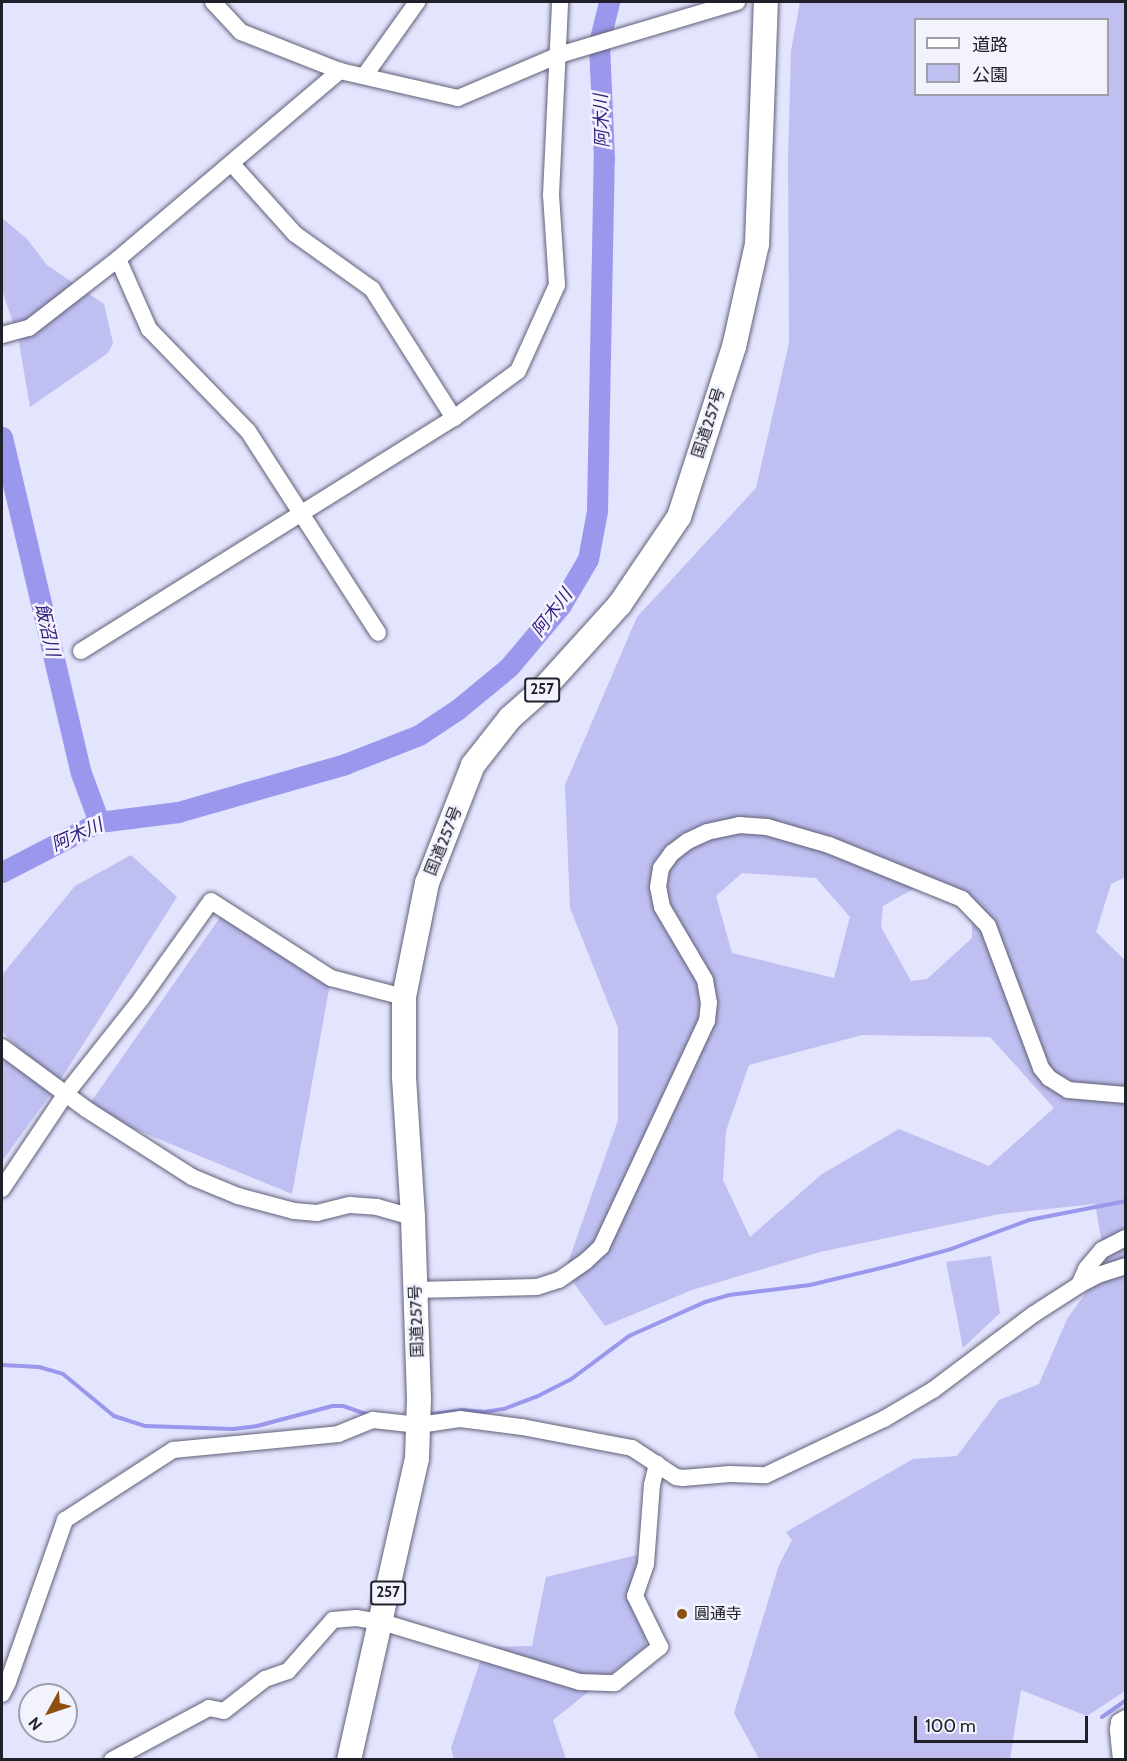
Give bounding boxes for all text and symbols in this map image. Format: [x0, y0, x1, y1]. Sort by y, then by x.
legend [914, 18, 1109, 96]
text: 道路 [972, 34, 1008, 56]
text: 公園 [972, 64, 1008, 86]
water label: 阿木川 [590, 94, 614, 148]
street label: 国道257号 [689, 385, 729, 461]
water label: 阿木川 [527, 585, 577, 641]
water label: 飯沼川 [30, 601, 64, 659]
road number: 257 [524, 678, 560, 702]
street label: 国道257号 [421, 804, 467, 878]
water label: 阿木川 [48, 814, 106, 856]
street label: 国道257号 [406, 1284, 428, 1358]
road number: 257 [370, 1581, 406, 1605]
place label: 圓通寺 [694, 1604, 742, 1624]
marker: 圓通寺 [675, 1607, 689, 1621]
north arrow [18, 1683, 78, 1743]
scale bar [917, 1704, 1091, 1742]
text: N [24, 1713, 46, 1734]
text: 100 m [925, 1715, 976, 1737]

